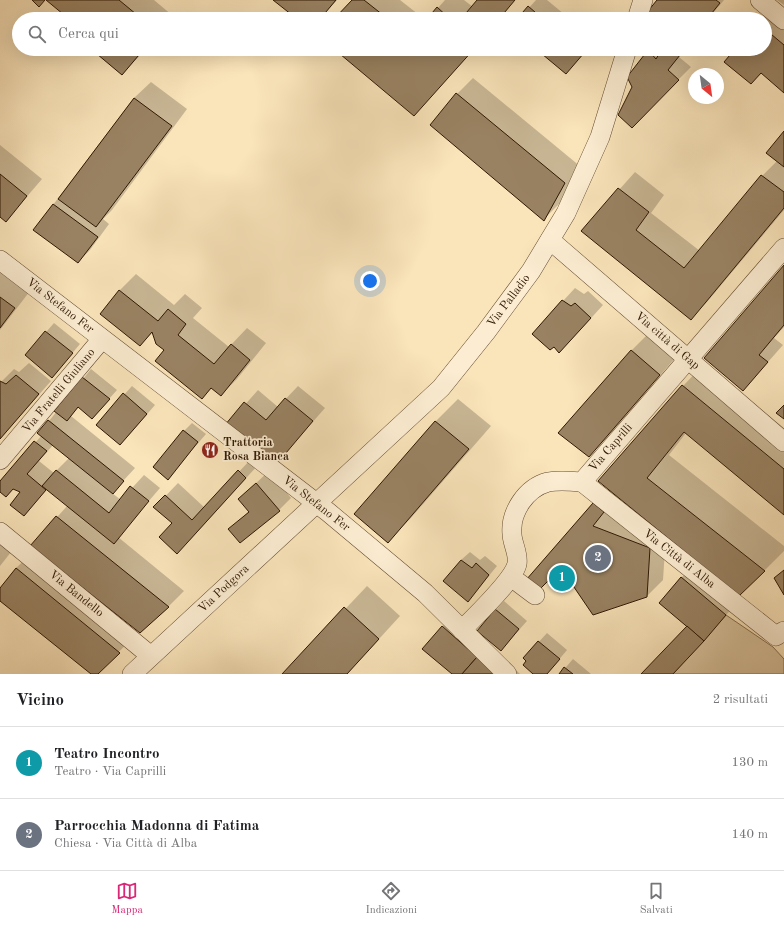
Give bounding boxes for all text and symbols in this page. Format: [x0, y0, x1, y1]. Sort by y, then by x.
search box [12, 12, 772, 56]
icon: search [26, 23, 48, 45]
text: Cerca qui [58, 27, 119, 42]
north arrow [688, 68, 724, 104]
your location [360, 271, 380, 291]
street label: Via Palladio [485, 272, 533, 330]
street label: Via Stefano Fer [24, 276, 96, 336]
street label: Via città di Gap [632, 310, 702, 372]
street label: Via Fratelli Giuliano [20, 346, 98, 436]
street label: Via Caprilli [587, 422, 635, 474]
place label: Trattoria Rosa Bianca [223, 437, 289, 463]
restaurant icon: Trattoria Rosa Bianca [200, 440, 220, 460]
street label: Via Stefano Fer [280, 474, 352, 534]
street label: Via Città di Alba [641, 527, 717, 591]
pin: 2 [585, 543, 611, 573]
street label: Via Podgora [196, 563, 252, 615]
pin: 1 [549, 563, 575, 593]
street label: Via Bandello [47, 569, 106, 620]
text: Vicino [16, 692, 64, 709]
text: 2 risultati [713, 693, 768, 706]
text: Teatro Incontro [54, 747, 160, 762]
text: 1 [25, 756, 33, 769]
text: 130 m [731, 756, 768, 769]
text: Teatro · Via Caprilli [54, 765, 166, 778]
text: Parrocchia Madonna di Fatima [54, 819, 259, 834]
text: 2 [25, 828, 33, 841]
text: 140 m [731, 828, 768, 841]
text: Chiesa · Via Città di Alba [54, 837, 197, 850]
tab: Mappa [111, 880, 143, 918]
tab: Indicazioni [366, 880, 417, 918]
tab: Salvati [640, 880, 673, 918]

